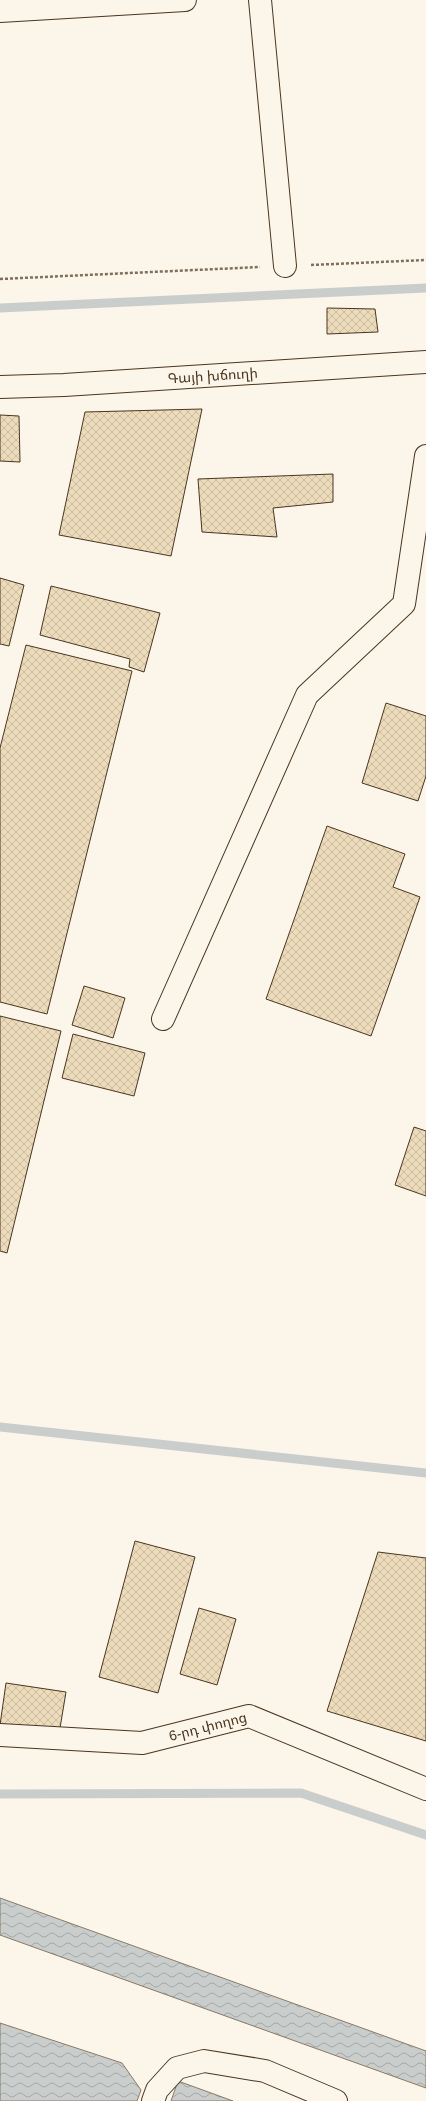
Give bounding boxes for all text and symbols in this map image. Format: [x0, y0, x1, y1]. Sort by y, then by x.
street label: Գայի խճուղի [167, 365, 258, 386]
street label: 6-րդ փողոց [167, 1709, 248, 1744]

